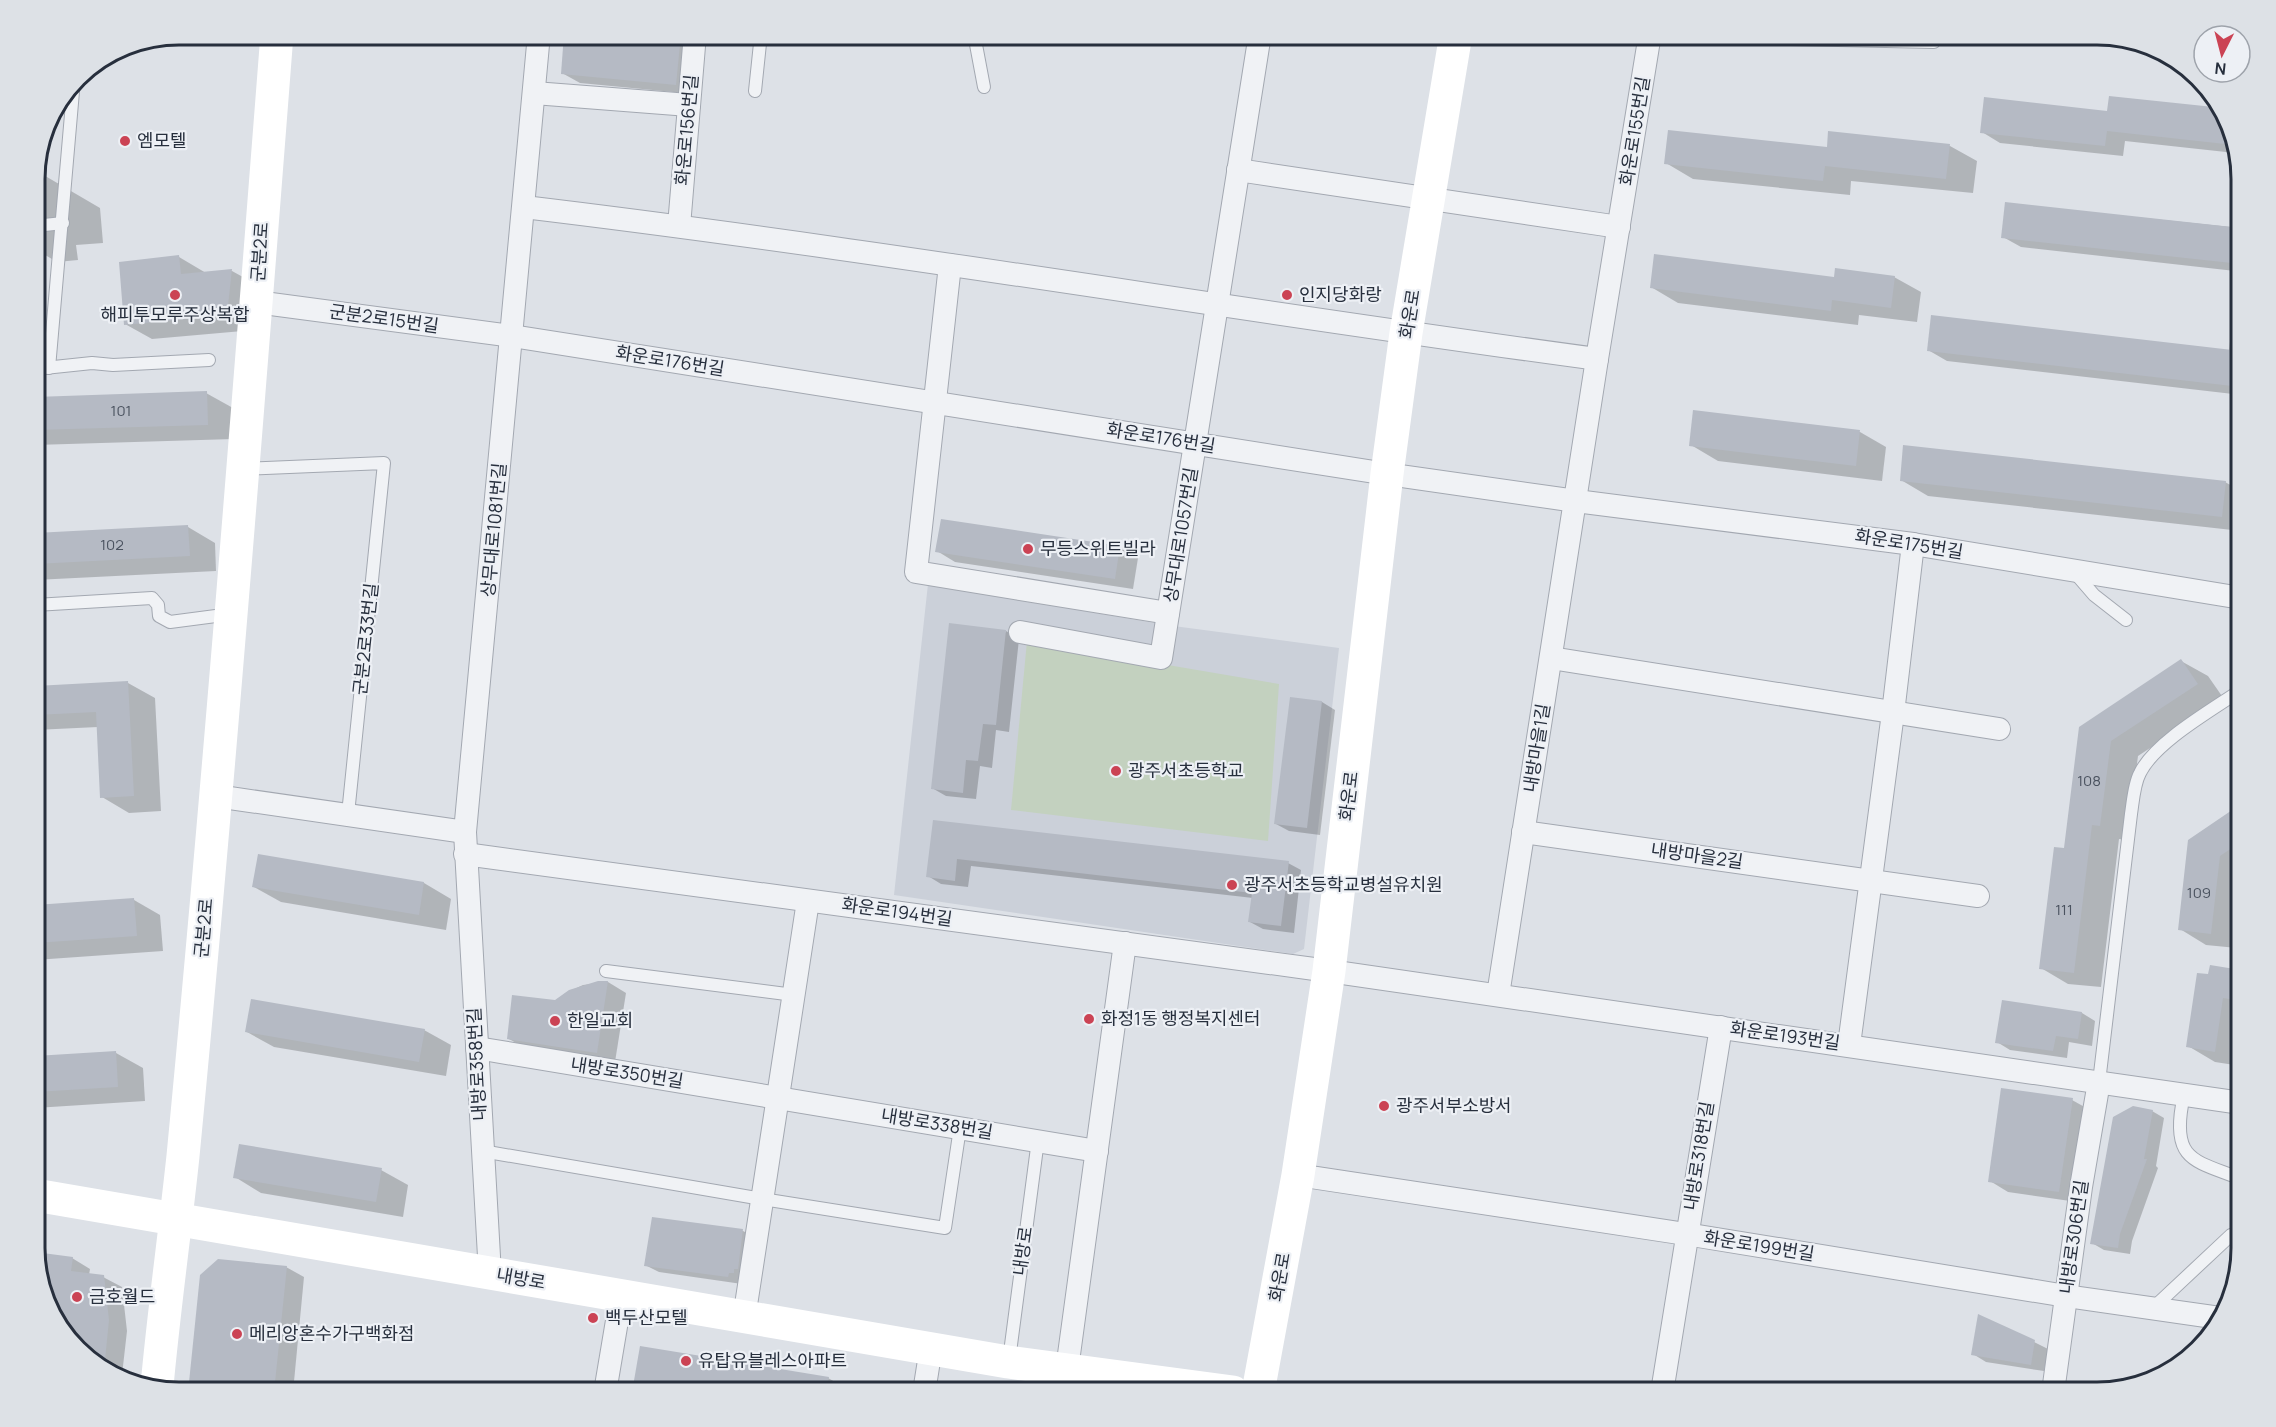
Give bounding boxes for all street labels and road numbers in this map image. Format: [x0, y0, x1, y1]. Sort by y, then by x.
street label: 화운로156번길 [669, 73, 703, 186]
street label: 화운로155번길 [1614, 74, 1655, 187]
street label: 군분2로 [245, 221, 273, 283]
street label: 화운로 [1393, 287, 1425, 340]
street label: 군분2로15번길 [328, 298, 441, 338]
street label: 화운로176번길 [614, 340, 726, 380]
street label: 화운로176번길 [1105, 417, 1217, 457]
street label: 상무대로1081번길 [475, 462, 511, 598]
street label: 상무대로1057번길 [1157, 465, 1203, 604]
street label: 화운로175번길 [1853, 523, 1965, 563]
street label: 군분2로33번길 [347, 581, 383, 696]
street label: 내방마을1길 [1517, 702, 1555, 794]
street label: 화운로 [1333, 770, 1363, 822]
street label: 내방마을2길 [1649, 837, 1745, 873]
street label: 화운로194번길 [840, 891, 954, 931]
street label: 군분2로 [188, 897, 218, 959]
street label: 내방로358번길 [461, 1007, 491, 1121]
street label: 화운로193번길 [1729, 1015, 1842, 1055]
street label: 내방로350번길 [569, 1051, 685, 1093]
street label: 내방로318번길 [1678, 1100, 1718, 1212]
street label: 내방로338번길 [879, 1102, 995, 1144]
street label: 내방로306번길 [2053, 1178, 2093, 1295]
street label: 화운로199번길 [1702, 1224, 1816, 1266]
street label: 내방로 [1007, 1225, 1037, 1277]
street label: 화운로 [1263, 1250, 1295, 1303]
street label: 내방로 [495, 1262, 548, 1294]

